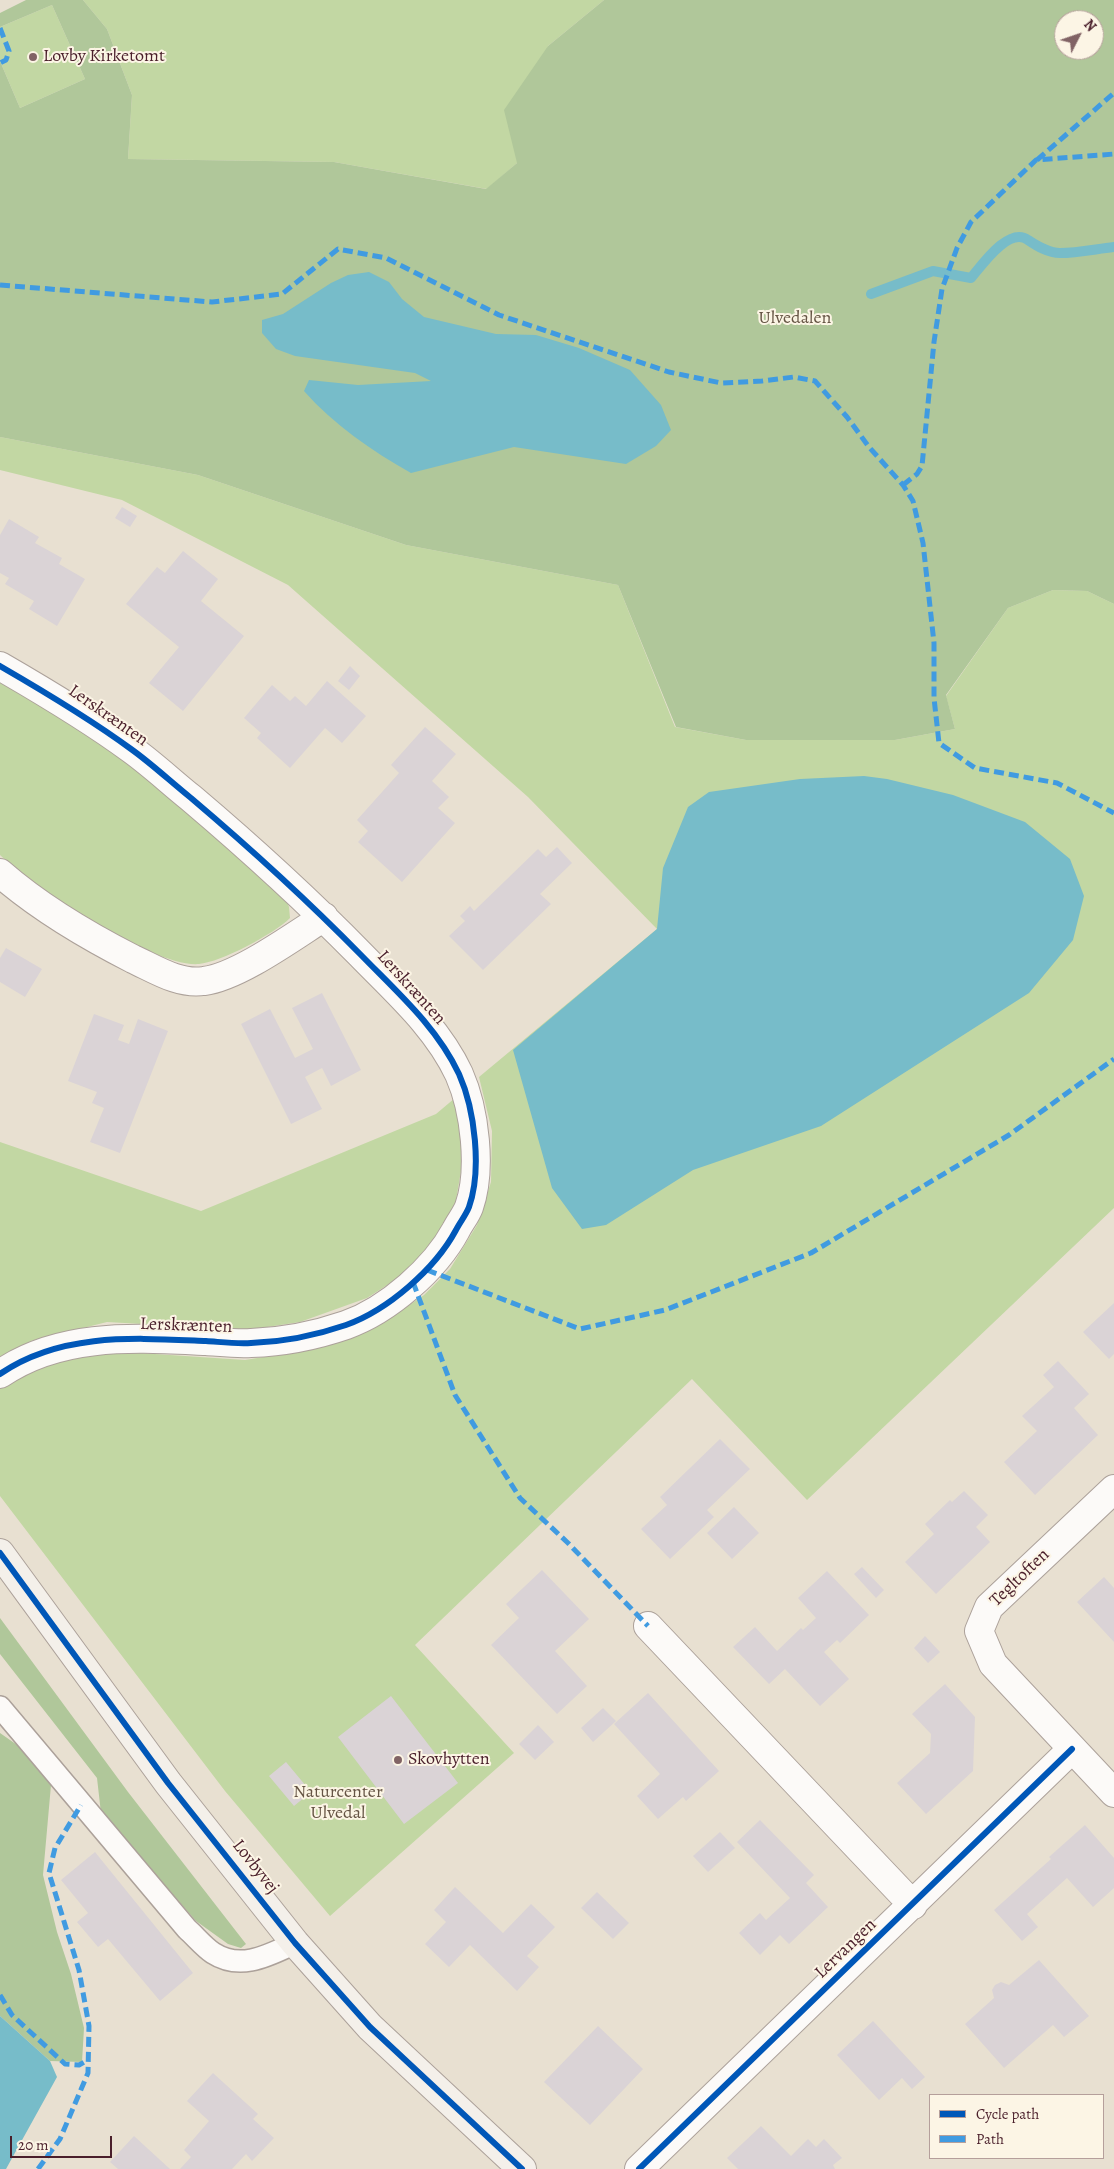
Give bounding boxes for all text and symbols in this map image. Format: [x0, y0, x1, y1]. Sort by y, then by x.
north arrow [1054, 10, 1104, 60]
text: N [1079, 15, 1100, 36]
place label: Lovby Kirketomt [43, 46, 165, 68]
marker: Lovby Kirketomt [27, 51, 39, 63]
park label: Ulvedalen [759, 308, 831, 330]
street label: Lerskrænten [64, 681, 152, 751]
street label: Lerskrænten [372, 946, 450, 1030]
street label: Lerskrænten [139, 1314, 233, 1338]
street label: Tegltoften [986, 1544, 1054, 1612]
place label: Skovhytten [408, 1749, 490, 1771]
marker: Skovhytten [392, 1754, 404, 1766]
park label: Naturcenter Ulvedal [293, 1782, 383, 1825]
street label: Lovbyvej [227, 1836, 283, 1898]
street label: Lervangen [811, 1914, 881, 1984]
legend [929, 2094, 1104, 2159]
text: Cycle path [976, 2104, 1039, 2124]
scale bar [12, 2126, 115, 2158]
text: Path [976, 2129, 1004, 2149]
text: 20 m [18, 2135, 49, 2155]

